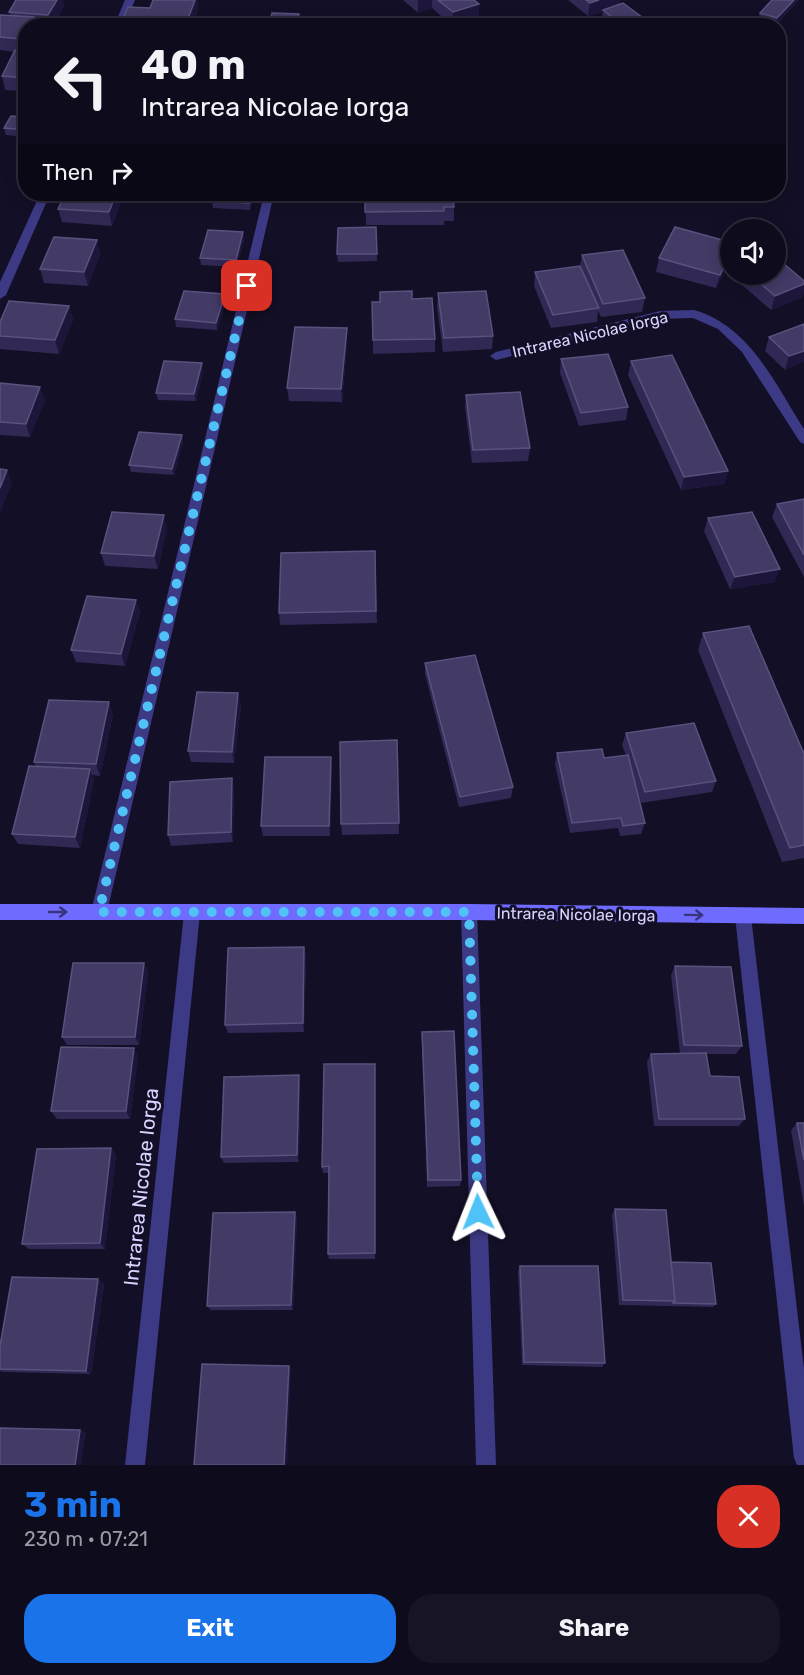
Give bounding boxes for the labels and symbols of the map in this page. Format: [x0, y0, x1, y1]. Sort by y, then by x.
pin [221, 260, 272, 311]
street label: Intrarea Nicolae Iorga [510, 307, 670, 362]
street label: Intrarea Nicolae Iorga [496, 904, 656, 925]
one-way arrow [48, 906, 68, 918]
one-way arrow [684, 909, 704, 921]
street label: Intrarea Nicolae Iorga [119, 1087, 163, 1287]
position arrow [446, 1180, 510, 1244]

